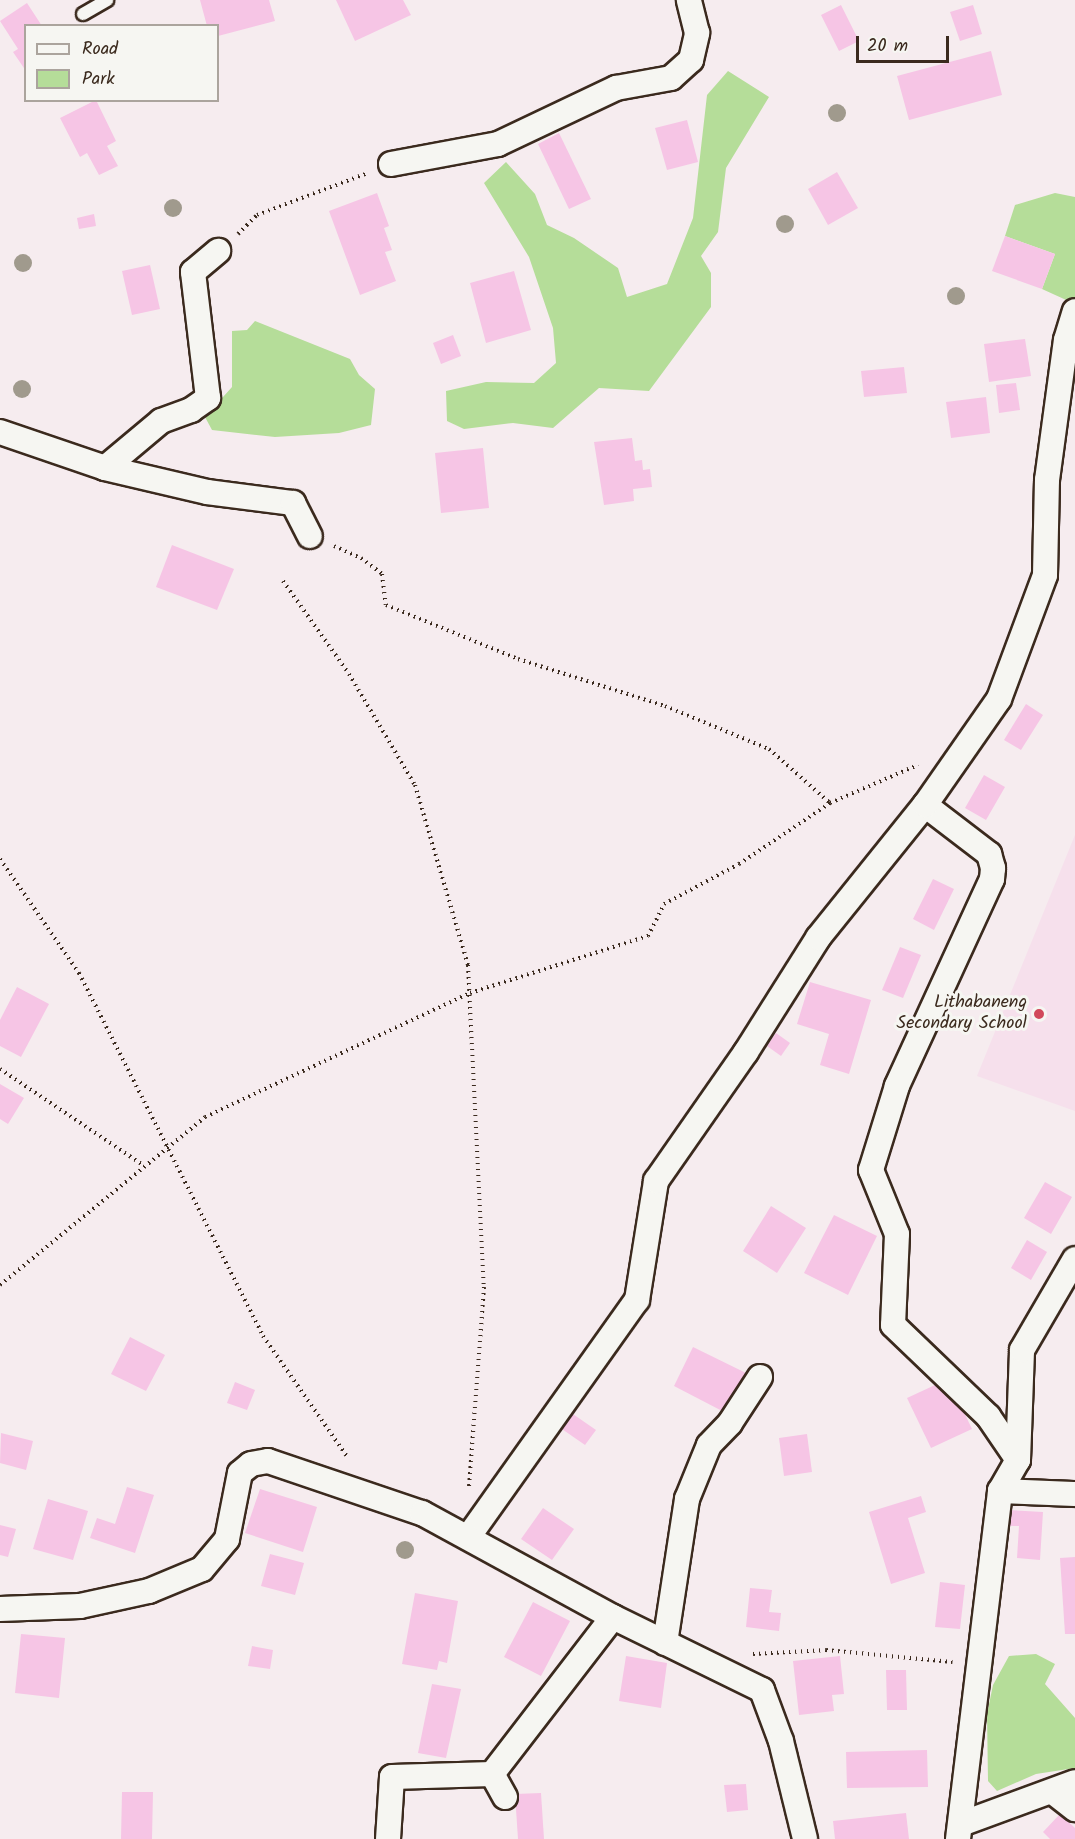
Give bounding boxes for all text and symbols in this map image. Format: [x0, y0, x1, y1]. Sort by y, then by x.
legend [24, 24, 219, 102]
scale bar [859, 24, 952, 62]
text: 20 m [867, 32, 908, 61]
text: Road [82, 35, 118, 64]
text: Park [82, 65, 115, 94]
place label: Lithabaneng Secondary School [897, 993, 1027, 1036]
marker: Lithabaneng Secondary School [1032, 1007, 1046, 1021]

